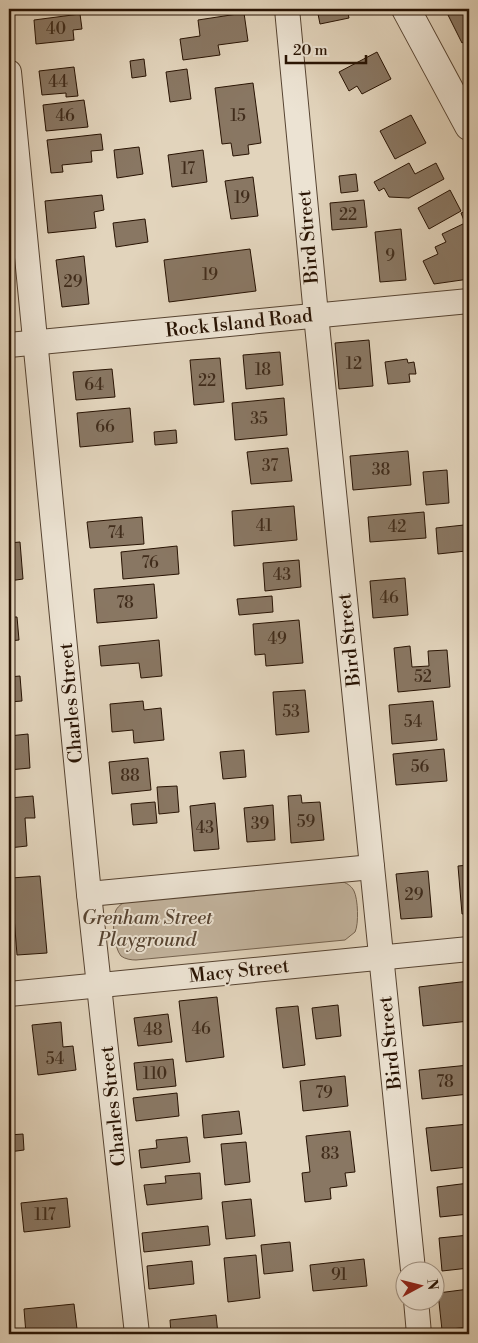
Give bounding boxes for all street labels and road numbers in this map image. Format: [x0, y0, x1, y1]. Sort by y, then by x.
street label: Bird Street [292, 189, 324, 286]
street label: Rock Island Road [164, 303, 314, 343]
street label: Bird Street [332, 592, 366, 689]
street label: Charles Street [54, 641, 88, 764]
street label: Macy Street [188, 954, 291, 988]
street label: Bird Street [373, 995, 407, 1092]
street label: Charles Street [95, 1044, 131, 1167]

